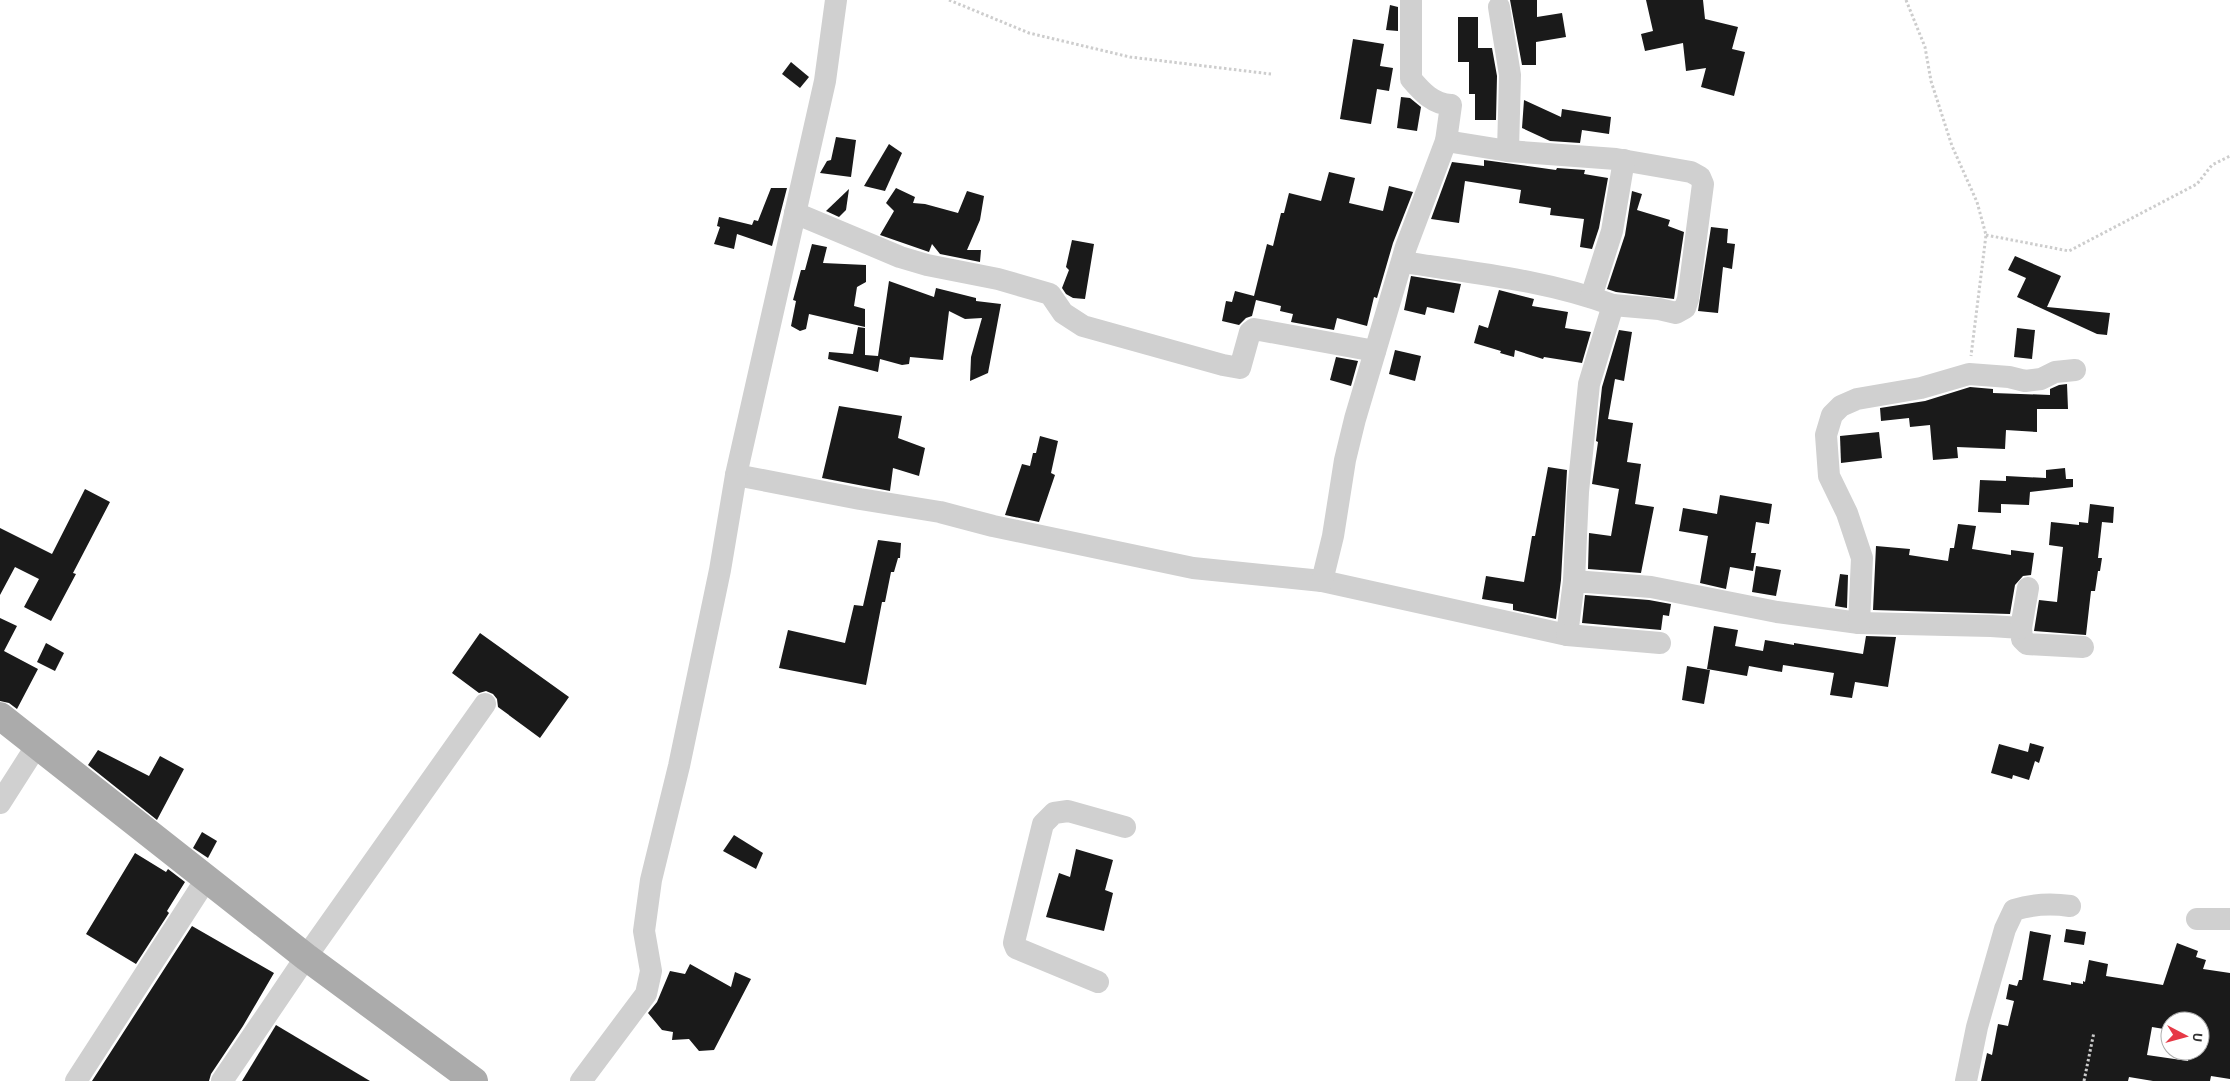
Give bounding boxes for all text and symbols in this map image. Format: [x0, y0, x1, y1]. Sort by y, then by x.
north arrow [2160, 1011, 2210, 1061]
text: U [2189, 1032, 2204, 1042]

